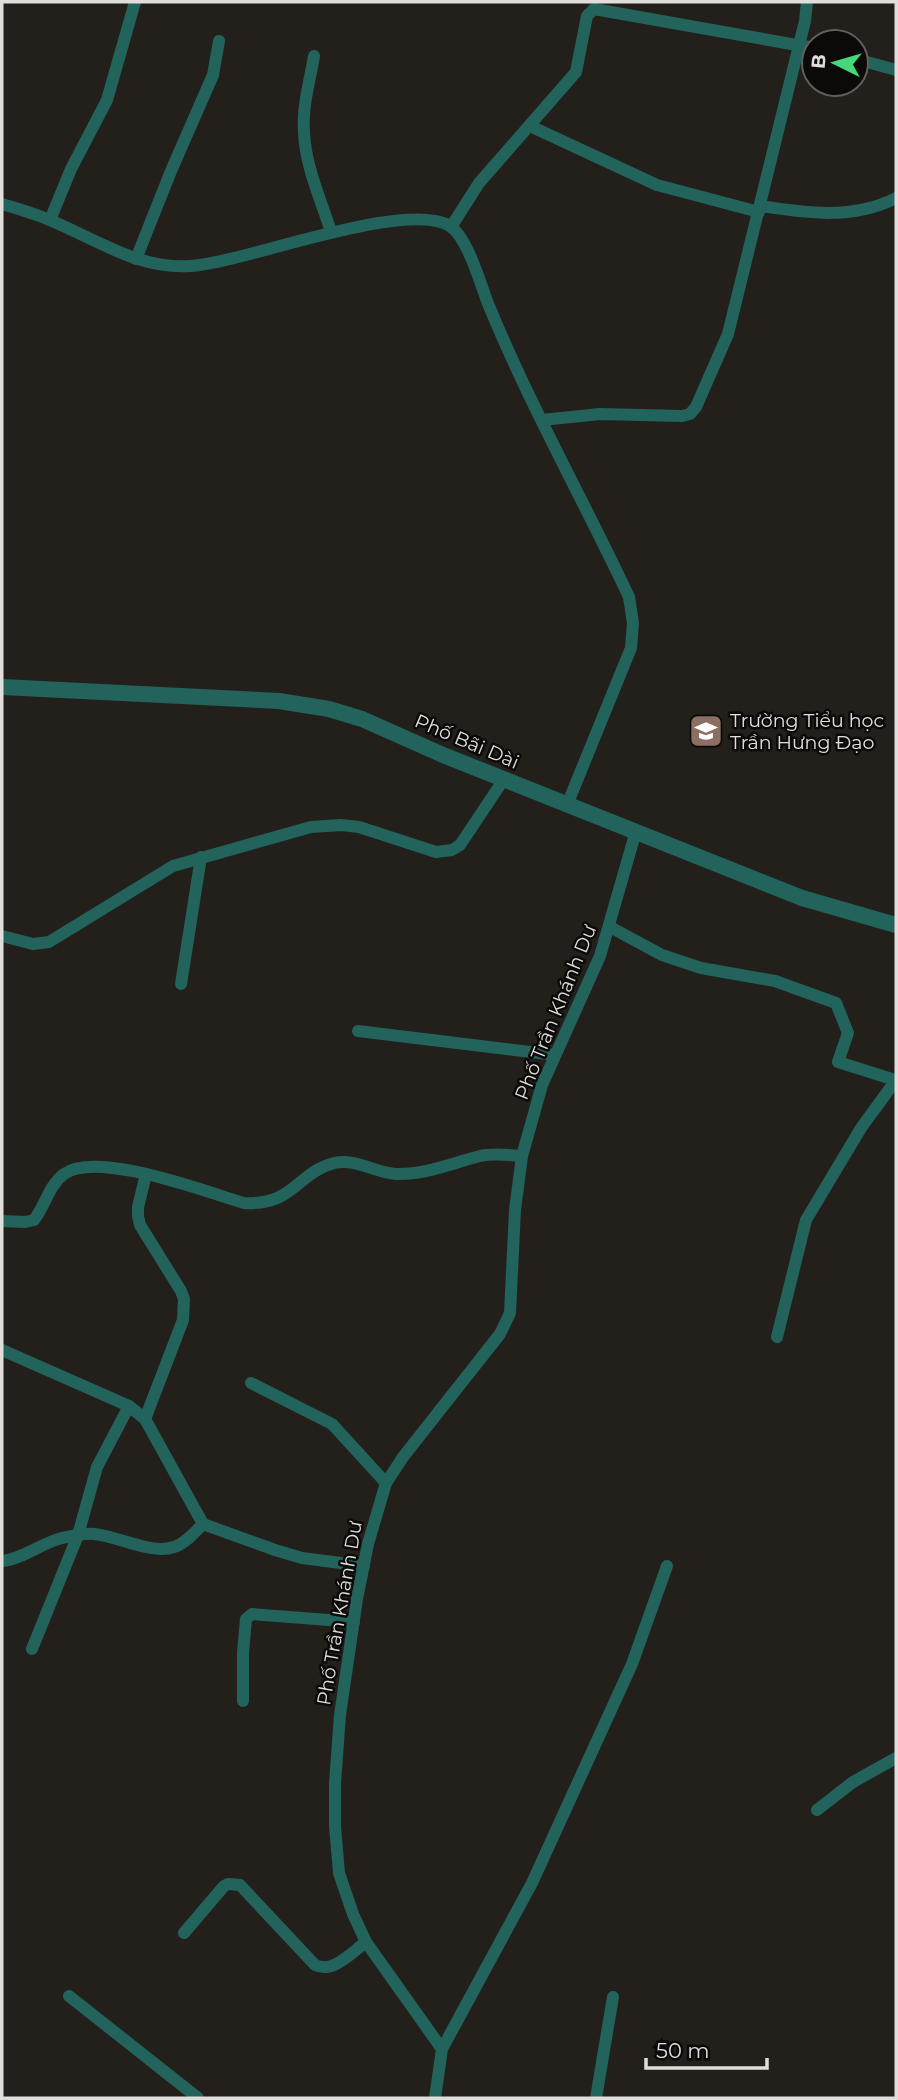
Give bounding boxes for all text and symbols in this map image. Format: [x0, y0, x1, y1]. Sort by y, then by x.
north arrow [800, 28, 870, 98]
text: B [806, 53, 831, 70]
street label: Phố Bãi Dài [411, 709, 522, 774]
place label: Trường Tiểu học Trần Hưng Đạo [730, 709, 884, 754]
school or university icon: Trường Tiểu học Trần Hưng Đạo [687, 712, 725, 750]
street label: Phố Trần Khánh Dư [510, 921, 601, 1103]
street label: Phố Trần Khánh Dư [312, 1519, 367, 1707]
scale bar [646, 2026, 767, 2070]
text: 50 m [656, 2038, 710, 2063]

